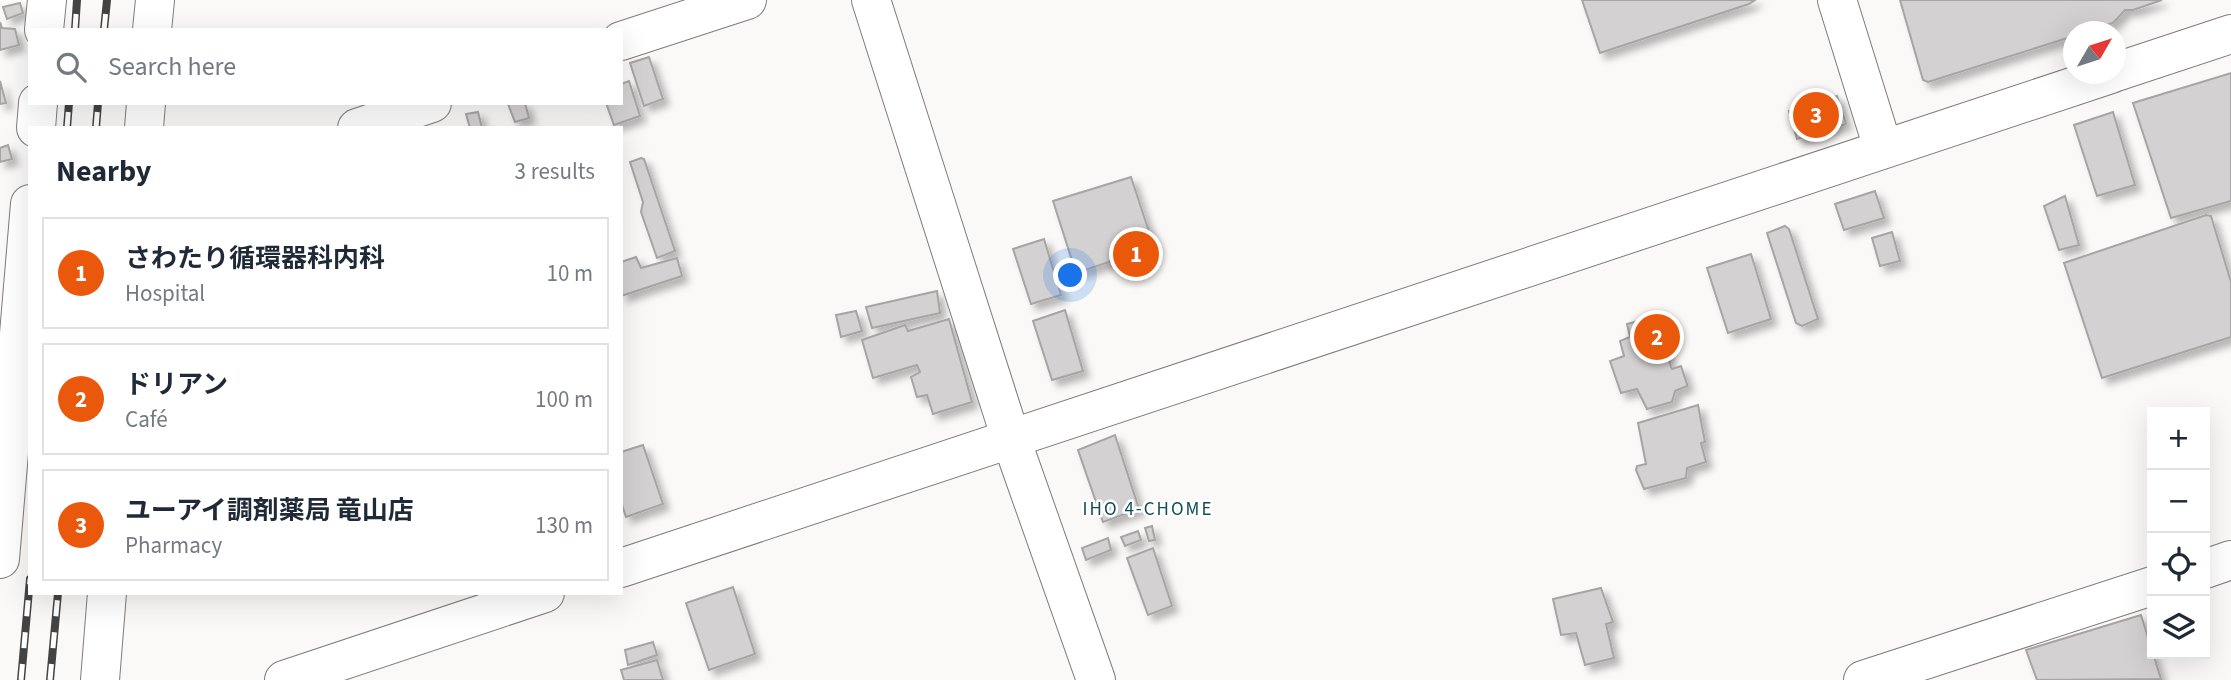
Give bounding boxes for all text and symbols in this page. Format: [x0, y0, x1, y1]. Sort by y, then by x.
north arrow [2063, 21, 2126, 84]
search box [28, 28, 623, 105]
icon: search [52, 48, 90, 86]
text: Search here [108, 48, 236, 85]
pin: 3 [1793, 89, 1839, 141]
text: Nearby [56, 150, 151, 193]
text: 3 results [515, 155, 595, 188]
pin: 1 [1113, 228, 1159, 280]
text: さわたり循環器科内科 [125, 240, 385, 277]
text: 1 [75, 257, 87, 290]
text: 10 m [546, 257, 593, 290]
your location [1053, 258, 1087, 292]
text: Hospital [125, 277, 205, 310]
pin: 2 [1634, 311, 1680, 363]
text: ドリアン [125, 366, 228, 403]
text: 2 [75, 383, 87, 416]
text: 100 m [535, 383, 593, 416]
text: Café [125, 403, 168, 436]
map controls [2147, 407, 2210, 659]
button: + [2147, 407, 2210, 470]
button: − [2147, 470, 2210, 533]
text: ユーアイ調剤薬局 竜山店 [125, 492, 414, 529]
district label: IHO 4-CHOME [1083, 496, 1213, 523]
text: 3 [75, 509, 87, 542]
text: 130 m [535, 509, 593, 542]
text: Pharmacy [125, 529, 222, 562]
button: locate [2147, 533, 2210, 596]
button: layers [2147, 596, 2210, 659]

